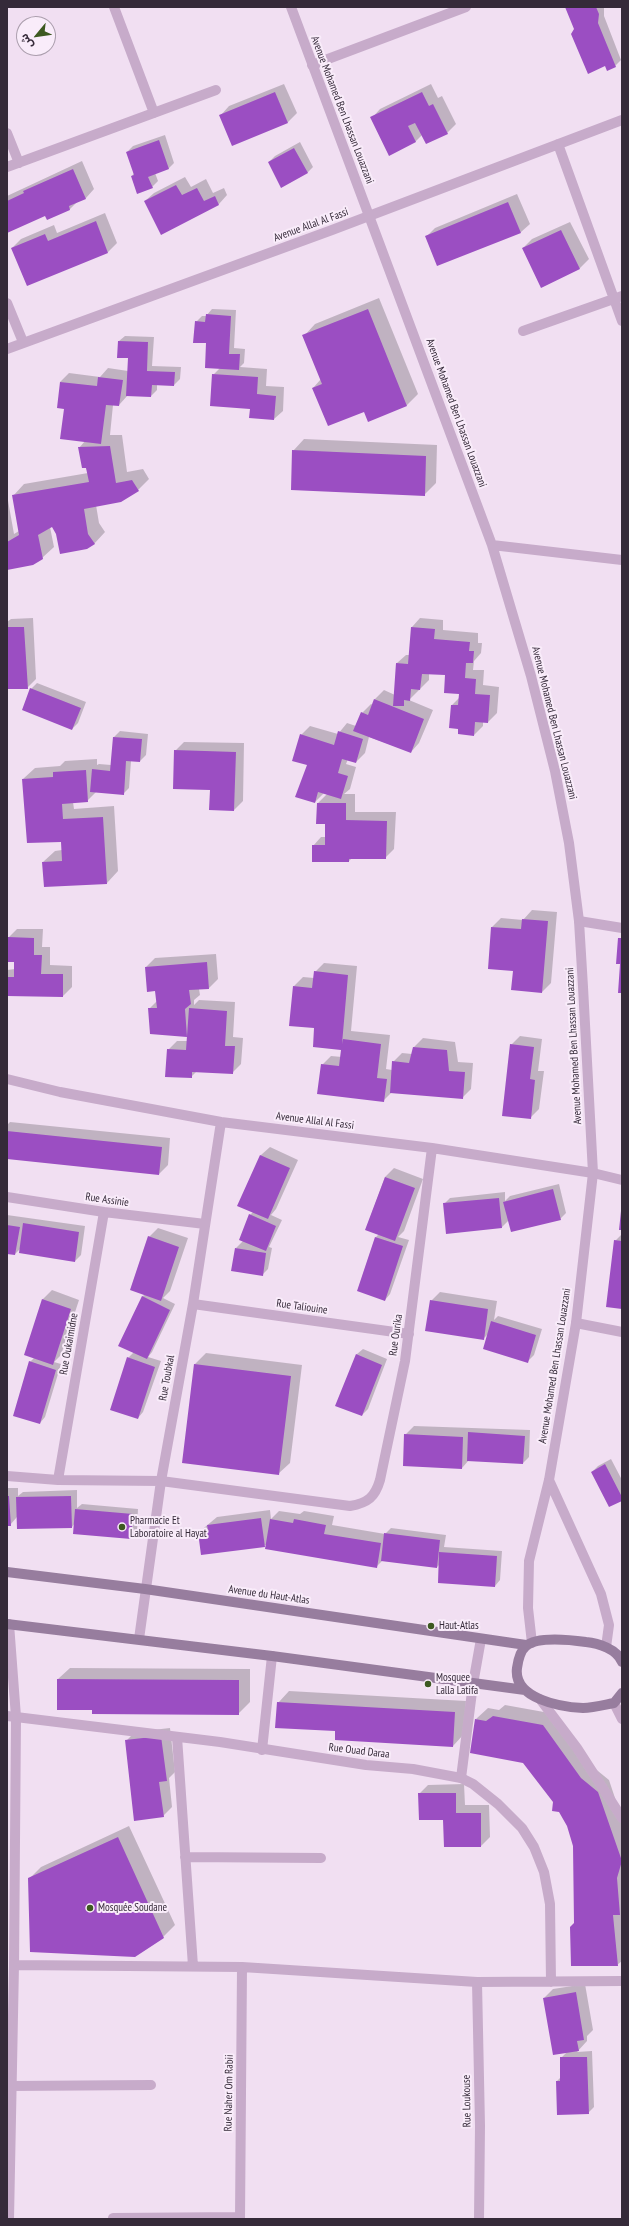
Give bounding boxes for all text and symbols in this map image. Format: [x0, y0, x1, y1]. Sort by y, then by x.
north arrow [16, 16, 56, 56]
text: ش [17, 31, 36, 51]
street label: Avenue Mohamed Ben Lhassan Louazzani [308, 34, 376, 186]
street label: Avenue Allal Al Fassi [272, 205, 350, 245]
street label: Avenue Mohamed Ben Lhassan Louazzani [423, 337, 489, 489]
street label: Avenue Mohamed Ben Lhassan Louazzani [529, 645, 579, 801]
street label: Avenue Mohamed Ben Lhassan Louazzani [563, 967, 585, 1125]
street label: Avenue Allal Al Fassi [275, 1110, 355, 1132]
street label: Rue Assinie [84, 1190, 130, 1210]
street label: Avenue Mohamed Ben Lhassan Louazzani [536, 1287, 574, 1445]
street label: Rue Taliouine [276, 1297, 328, 1317]
street label: Rue Oukaimidne [57, 1312, 81, 1376]
street label: Rue Ourika [387, 1313, 405, 1357]
street label: Rue Toubkal [156, 1354, 178, 1402]
place label: Pharmacie Et Laboratoire al Hayat [130, 1514, 207, 1540]
marker: Pharmacie Et Laboratoire al Hayat [117, 1522, 127, 1532]
street label: Avenue du Haut-Atlas [228, 1583, 310, 1607]
place label: Haut-Atlas [439, 1619, 479, 1633]
marker: Haut-Atlas [426, 1621, 436, 1631]
place label: Mosquee Lalla Latifa [436, 1671, 478, 1697]
marker: Mosquee Lalla Latifa [423, 1679, 433, 1689]
street label: Rue Ouad Daraa [328, 1741, 390, 1761]
place label: Mosquée Soudane [98, 1901, 167, 1915]
marker: Mosquée Soudane [85, 1903, 95, 1913]
street label: Rue Naher Om Rabii [222, 2055, 236, 2131]
street label: Rue Loukouse [460, 2075, 474, 2127]

